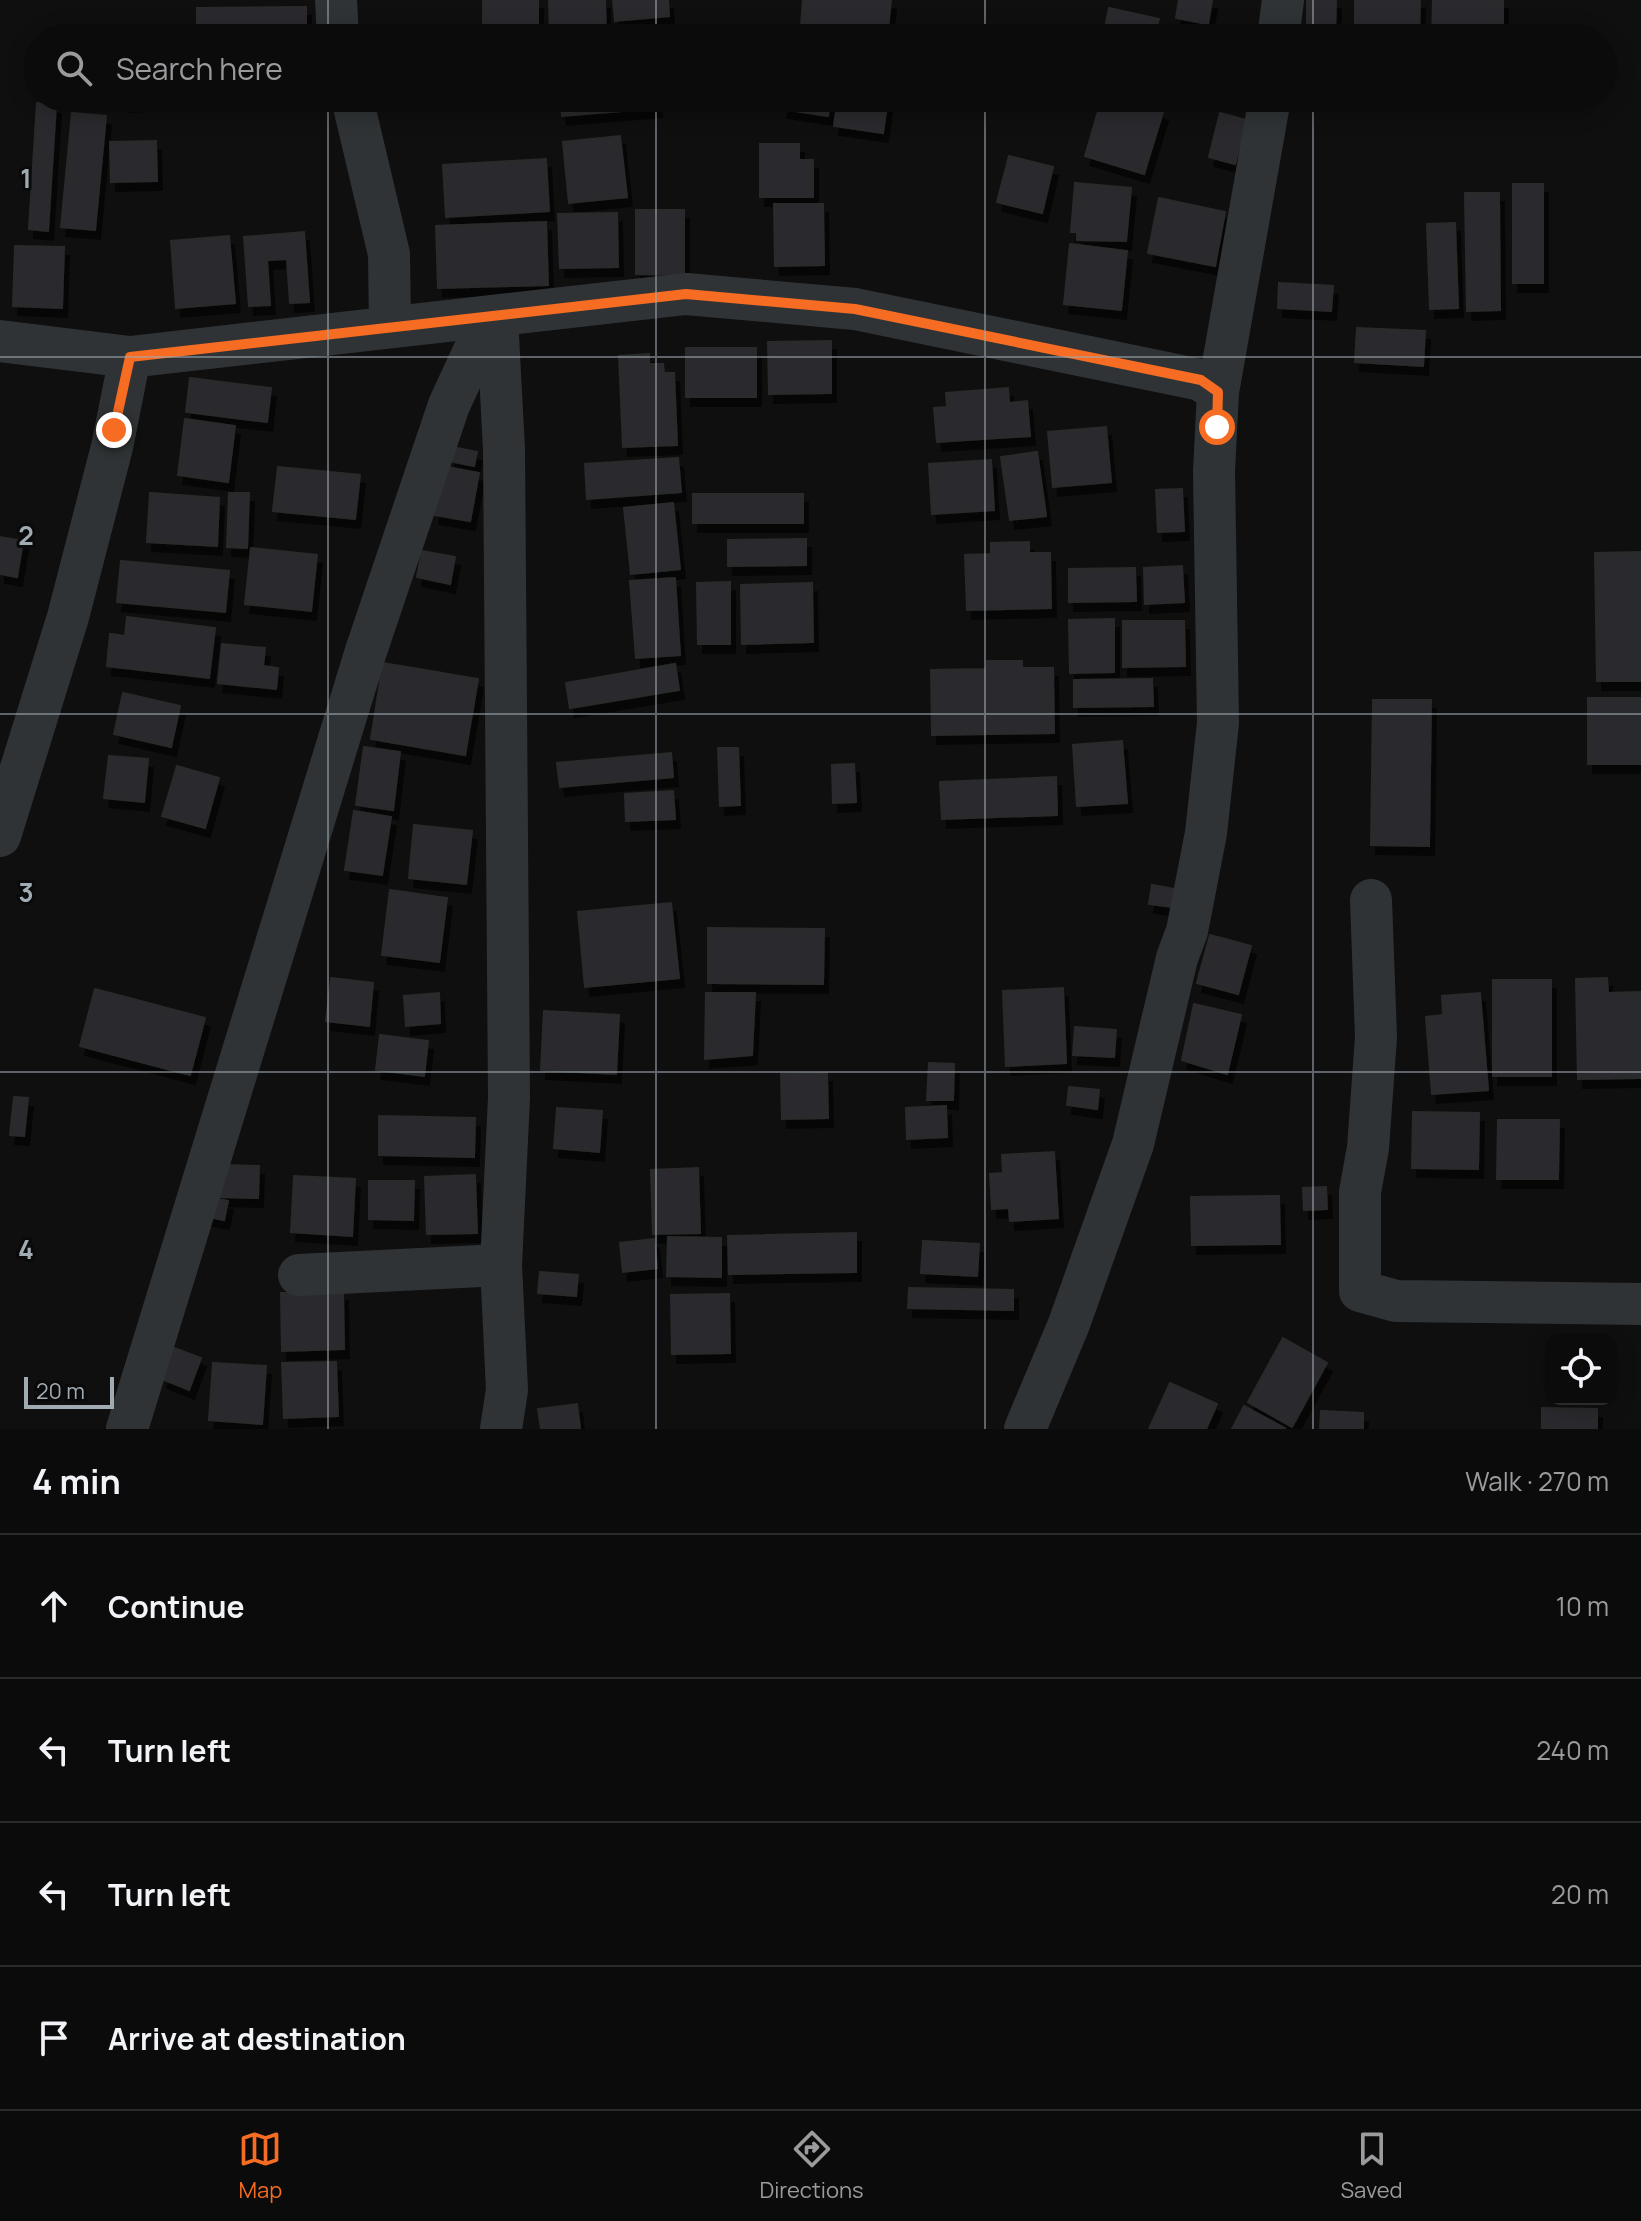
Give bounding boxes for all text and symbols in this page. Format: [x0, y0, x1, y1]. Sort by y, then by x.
search box [24, 24, 1617, 112]
icon: search [52, 46, 96, 90]
text: Search here [116, 48, 283, 89]
text: 1 [20, 160, 32, 196]
route start [1199, 409, 1235, 445]
route end [96, 412, 132, 448]
text: 2 [18, 517, 34, 553]
text: 3 [18, 874, 34, 910]
text: 4 [18, 1231, 34, 1267]
map controls [1545, 1333, 1617, 1405]
button: locate [1545, 1333, 1617, 1405]
scale bar [24, 1373, 114, 1409]
text: 20 m [36, 1376, 85, 1406]
text: 4 min [32, 1458, 121, 1504]
text: Walk · 270 m [1465, 1463, 1609, 1499]
icon: ahead [32, 1584, 76, 1628]
text: Continue [108, 1586, 244, 1627]
text: 10 m [1556, 1588, 1609, 1624]
icon: left [32, 1728, 76, 1772]
text: Turn left [108, 1730, 231, 1771]
text: 240 m [1536, 1732, 1609, 1768]
icon: left [32, 1872, 76, 1916]
text: Turn left [108, 1874, 231, 1915]
text: 20 m [1551, 1876, 1609, 1912]
icon: arrive [32, 2016, 76, 2060]
text: Arrive at destination [108, 2018, 406, 2059]
tab: Map [238, 2127, 282, 2205]
tab: Directions [759, 2127, 864, 2205]
tab: Saved [1341, 2127, 1403, 2205]

